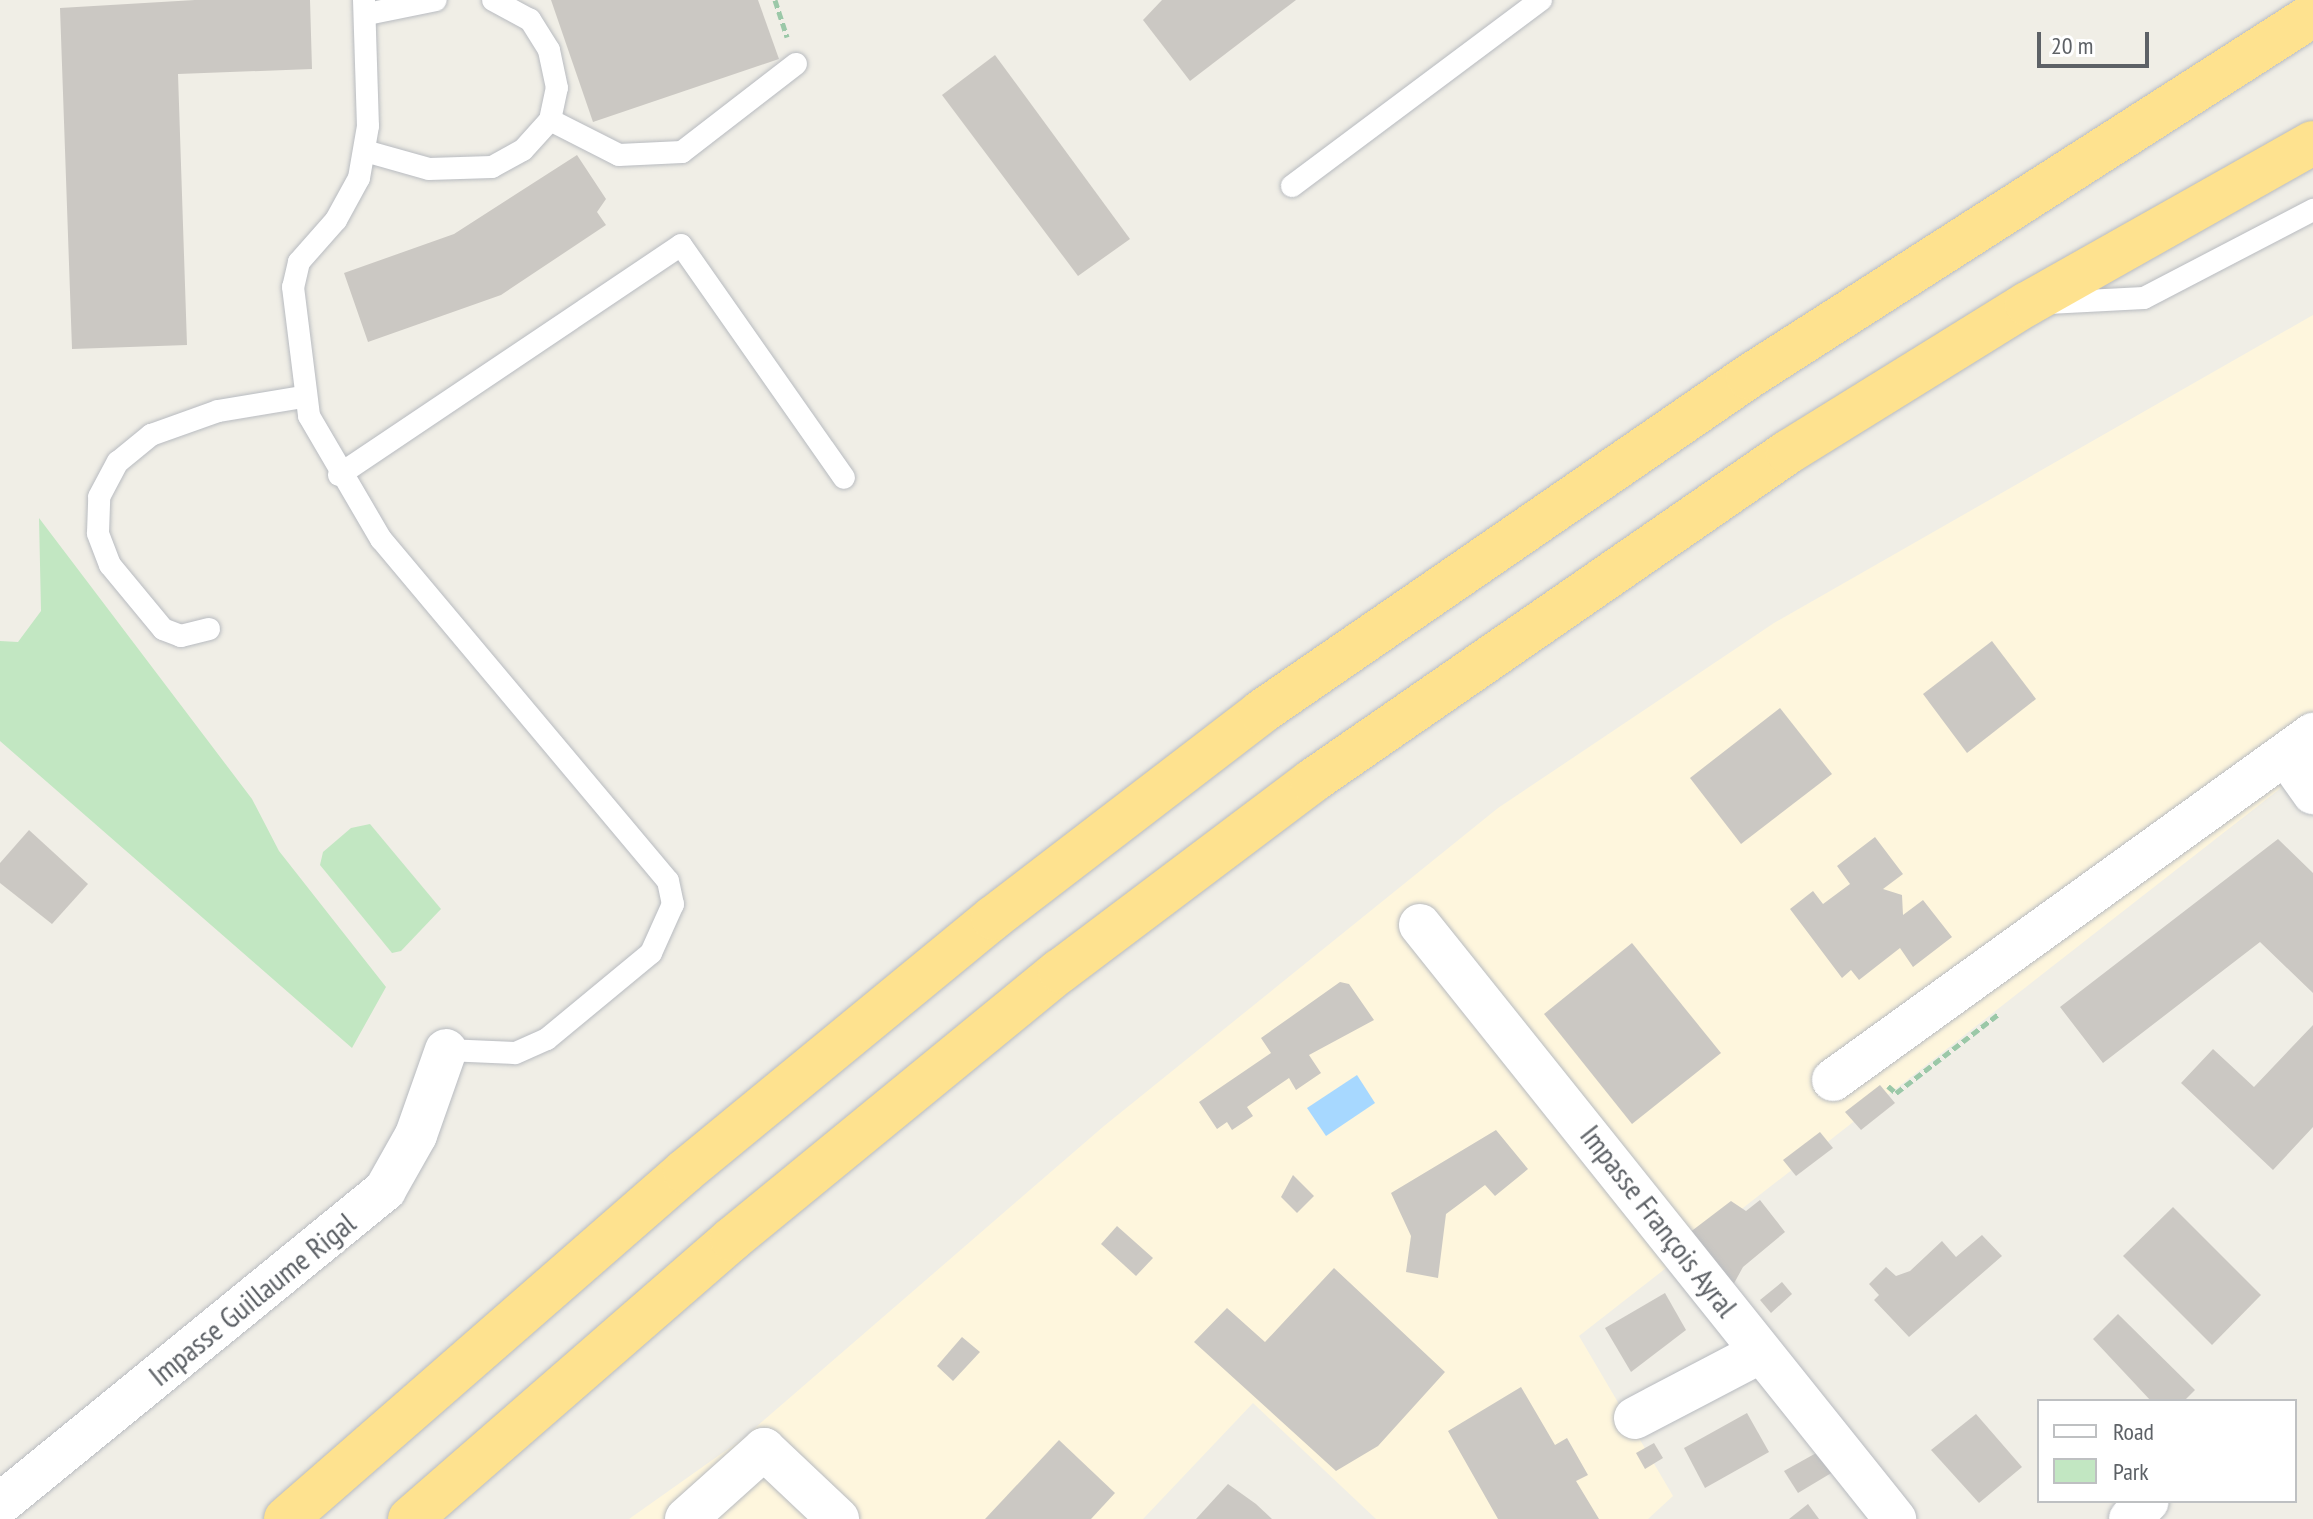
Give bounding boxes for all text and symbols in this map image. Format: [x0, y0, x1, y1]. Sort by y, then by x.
scale bar [2041, 16, 2153, 66]
text: 20 m [2051, 30, 2093, 61]
street label: Impasse François Ayral [1573, 1118, 1745, 1324]
street label: Impasse Guillaume Rigal [142, 1205, 362, 1393]
legend [2037, 1399, 2297, 1503]
text: Road [2113, 1416, 2154, 1447]
text: Park [2113, 1456, 2149, 1487]

